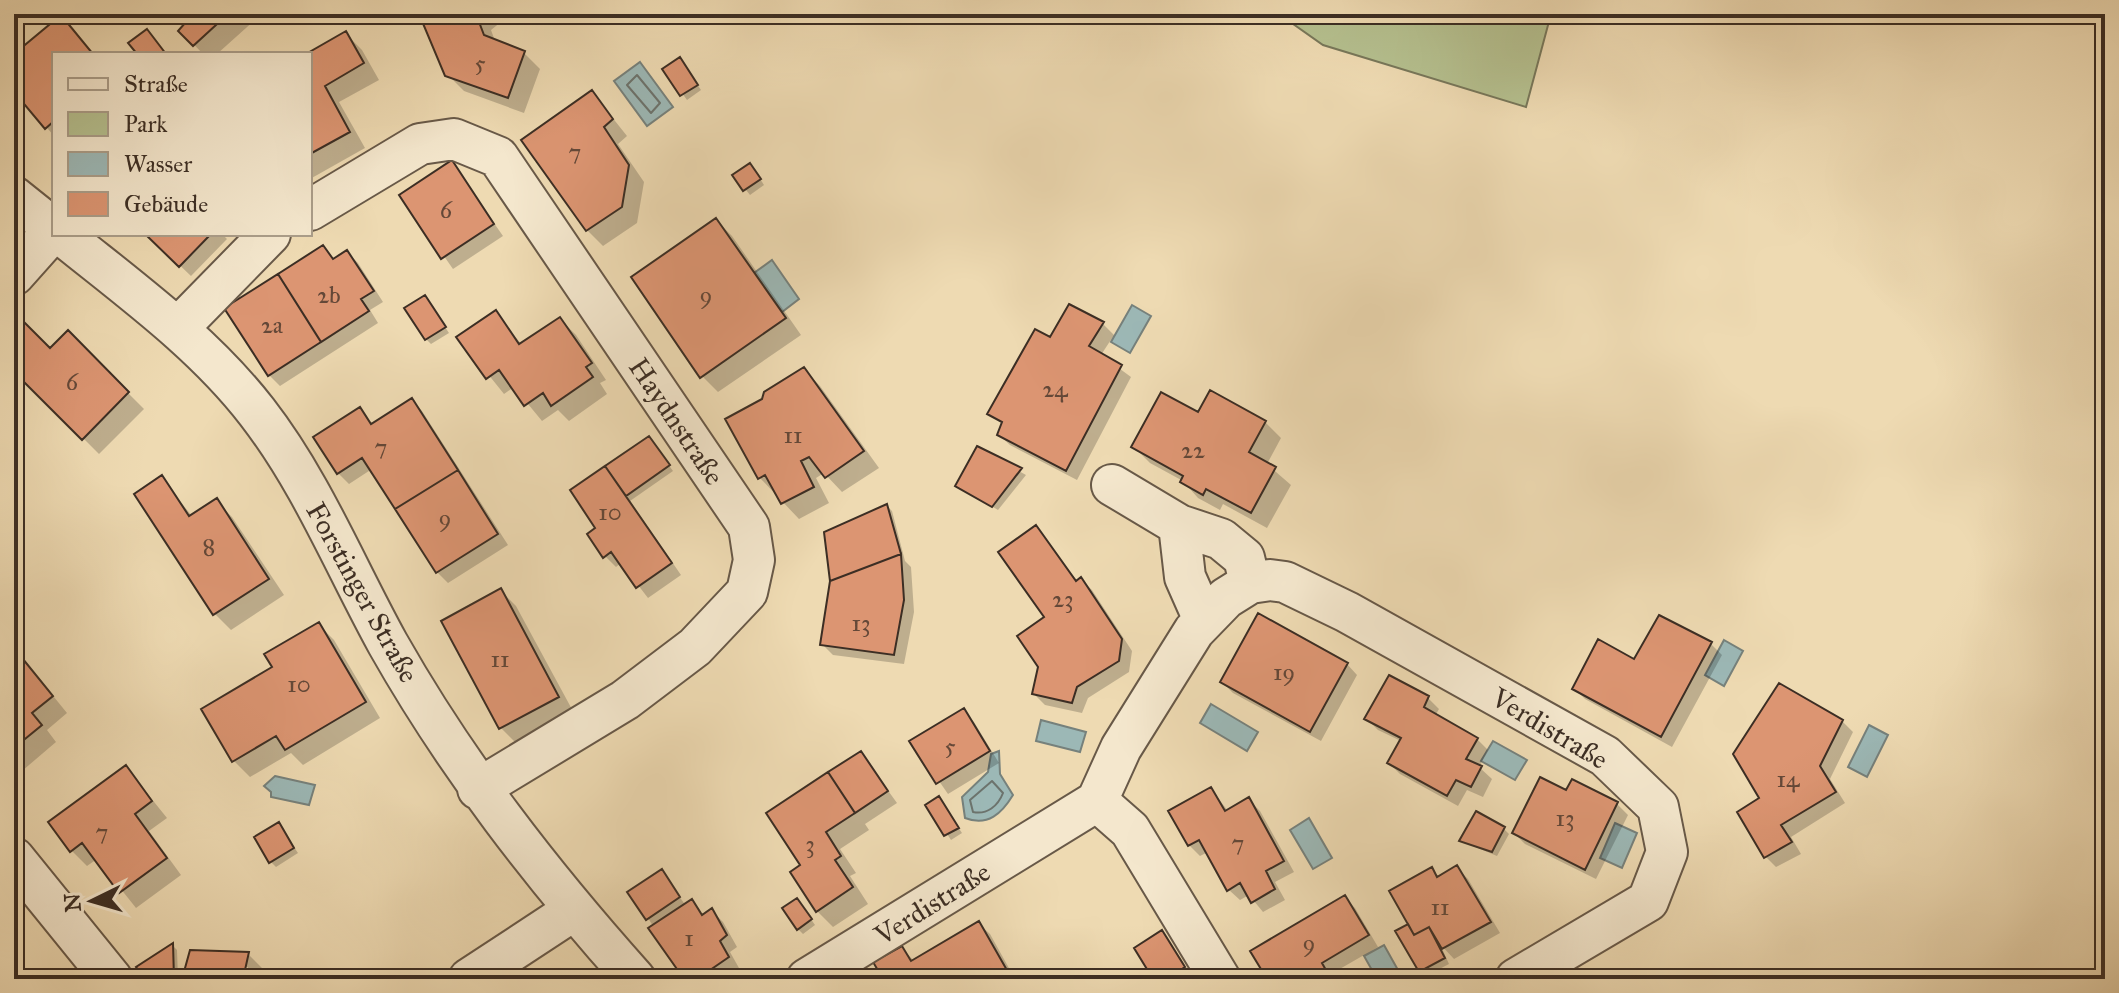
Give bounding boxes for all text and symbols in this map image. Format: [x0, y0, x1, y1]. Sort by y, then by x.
house number: 5 [474, 48, 486, 78]
legend [52, 52, 312, 236]
text: Straße [124, 69, 188, 99]
text: Park [124, 109, 168, 139]
house number: 7 [569, 137, 581, 167]
text: Wasser [124, 149, 192, 179]
text: Gebäude [124, 189, 208, 219]
house number: 6 [440, 195, 453, 225]
house number: 2b [317, 280, 341, 310]
house number: 9 [700, 280, 712, 310]
house number: 2a [261, 310, 284, 340]
street label: Haydnstraße [621, 351, 732, 492]
house number: 6 [66, 367, 79, 397]
house number: 24 [1042, 374, 1068, 404]
house number: 11 [784, 420, 802, 450]
house number: 7 [375, 432, 387, 462]
house number: 22 [1181, 435, 1205, 465]
street label: Forstinger Straße [298, 496, 427, 689]
house number: 10 [598, 497, 622, 527]
house number: 9 [439, 503, 451, 533]
house number: 8 [203, 532, 215, 562]
house number: 23 [1052, 584, 1074, 614]
house number: 13 [851, 608, 871, 638]
house number: 11 [491, 644, 509, 674]
house number: 19 [1273, 657, 1295, 687]
house number: 10 [287, 669, 311, 699]
street label: Verdistraße [1484, 679, 1614, 777]
house number: 5 [944, 731, 956, 761]
house number: 14 [1777, 764, 1800, 794]
house number: 13 [1555, 803, 1575, 833]
house number: 7 [96, 817, 108, 847]
house number: 7 [1232, 828, 1244, 858]
house number: 3 [805, 829, 815, 859]
street label: Verdistraße [867, 854, 997, 953]
north arrow [52, 861, 132, 941]
text: N [58, 892, 87, 913]
house number: 11 [1431, 892, 1449, 922]
house number: 1 [684, 923, 694, 953]
house number: 9 [1303, 928, 1315, 958]

